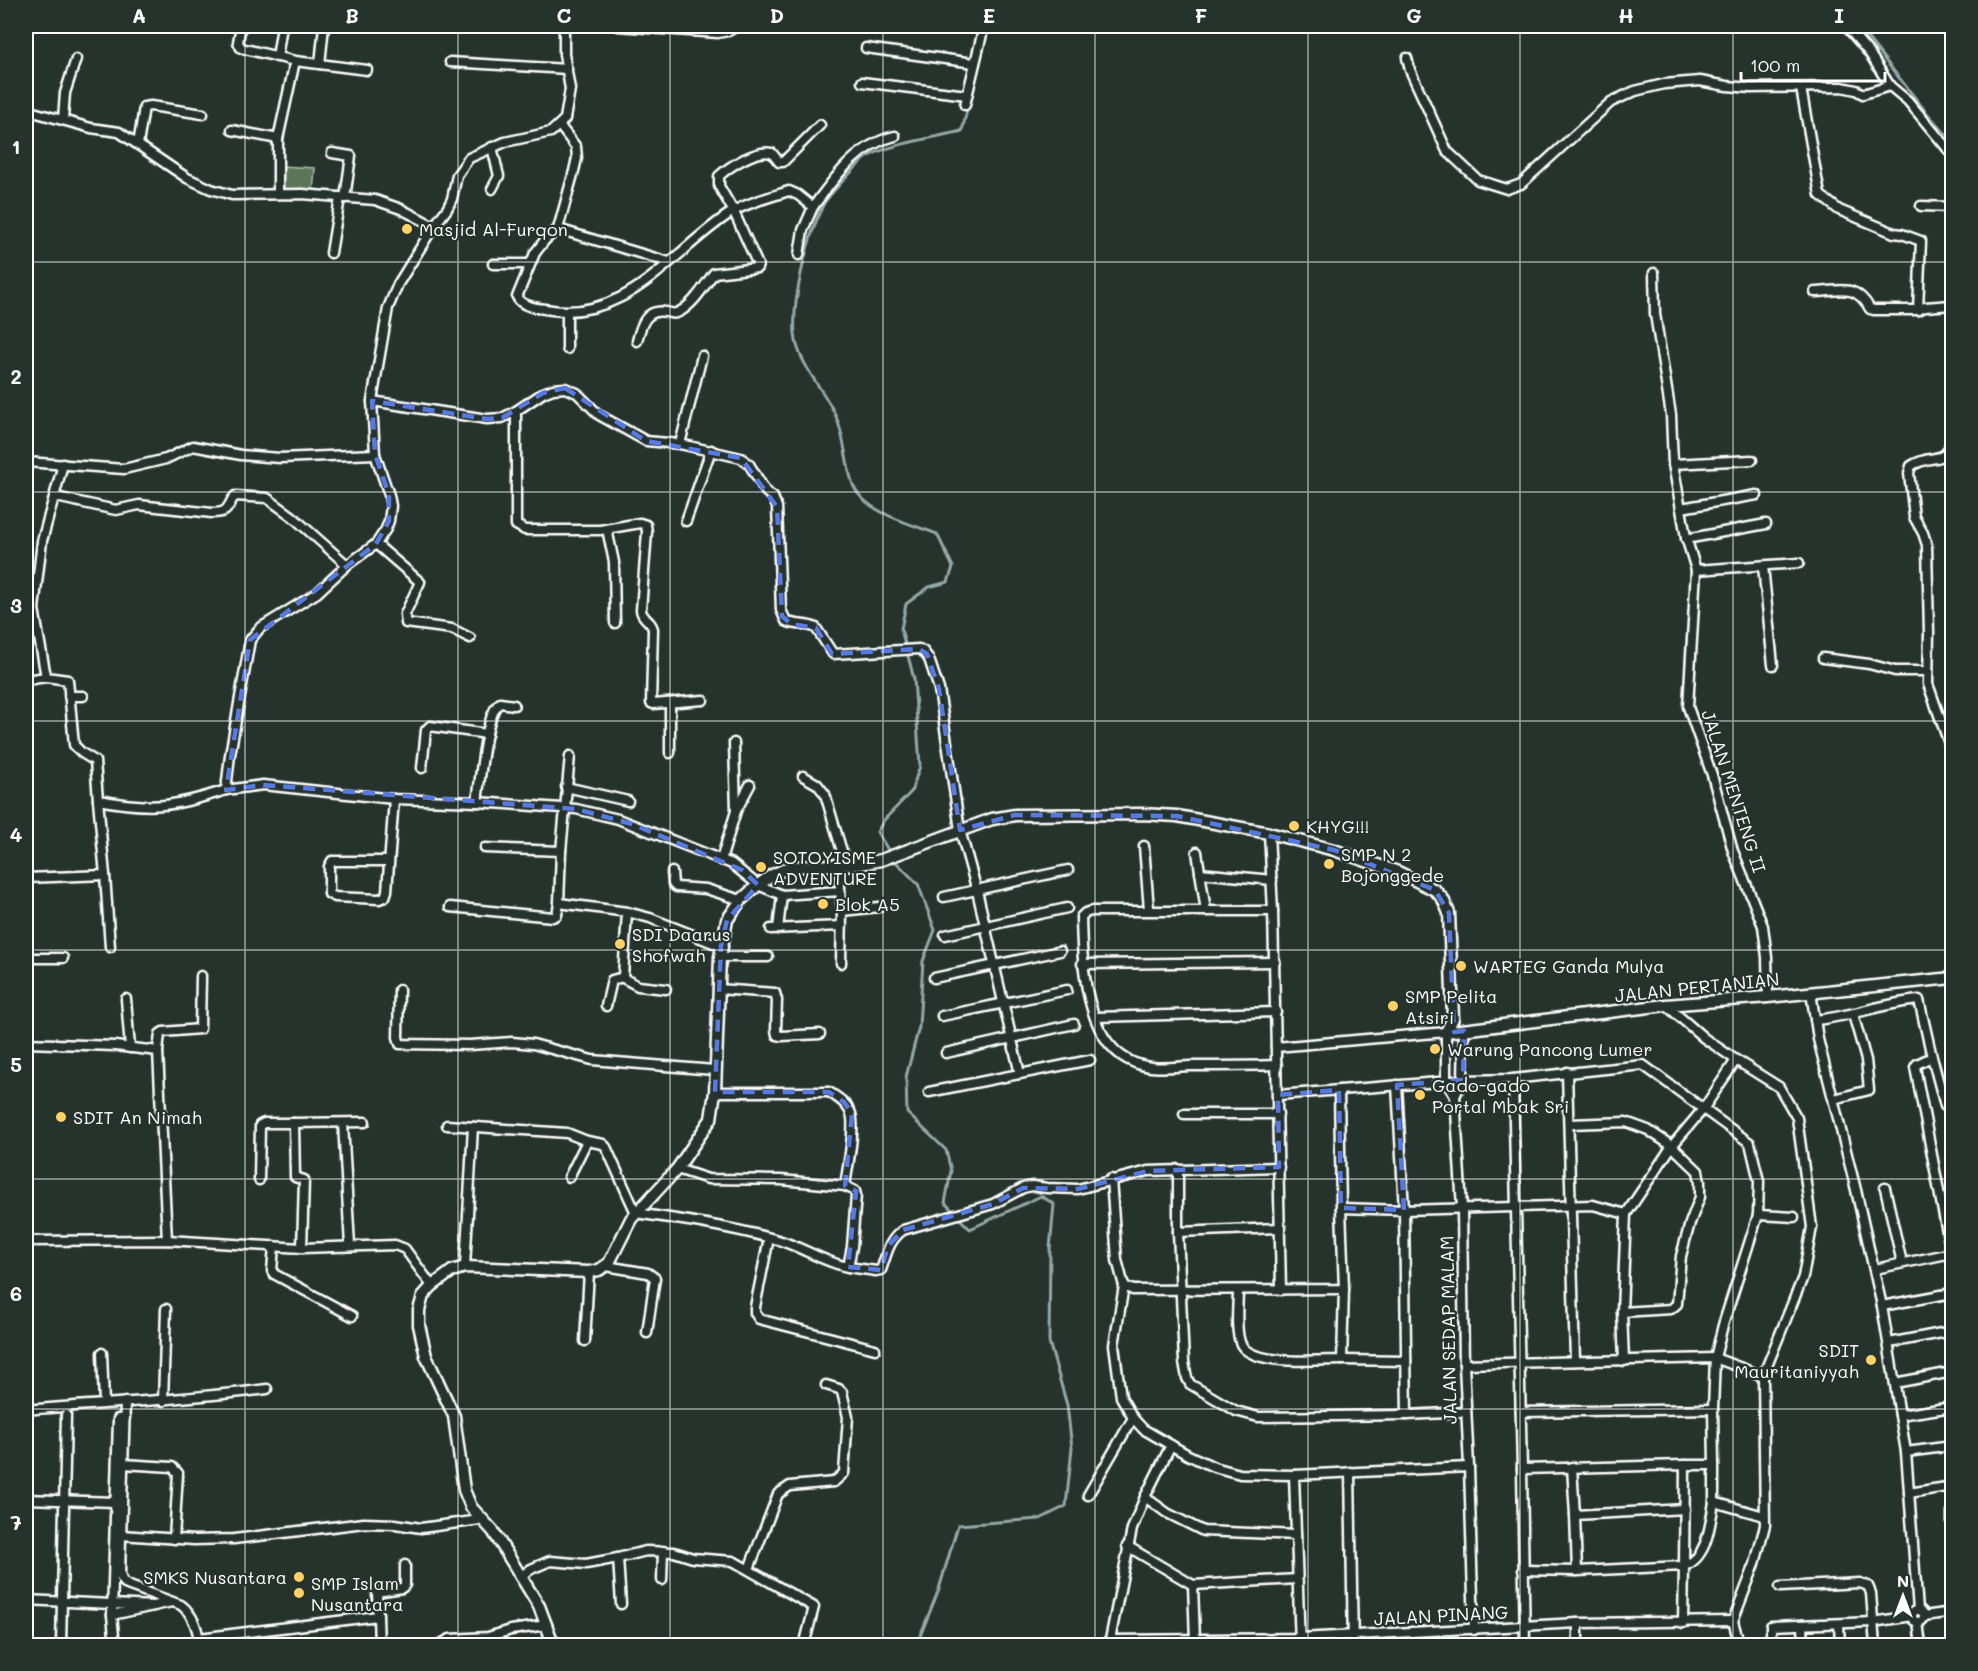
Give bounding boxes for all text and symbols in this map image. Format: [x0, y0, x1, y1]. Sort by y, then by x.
text: A [132, 2, 146, 28]
text: B [345, 2, 359, 28]
text: C [557, 2, 572, 28]
text: D [770, 2, 784, 28]
text: E [983, 2, 995, 28]
text: F [1195, 2, 1208, 28]
text: G [1406, 2, 1422, 28]
text: H [1618, 2, 1634, 28]
text: I [1834, 2, 1844, 28]
scale bar [1741, 45, 1885, 83]
text: 100 m [1750, 53, 1800, 77]
text: 1 [12, 133, 20, 159]
place label: Masjid Al-Furqon [419, 217, 568, 241]
marker: Masjid Al-Furqon [400, 222, 414, 236]
text: 2 [10, 363, 22, 389]
text: 3 [10, 592, 22, 618]
street label: JALAN MENTENG II [1696, 707, 1772, 876]
place label: KHYG!!! [1306, 814, 1369, 838]
marker: KHYG!!! [1287, 819, 1301, 833]
text: 4 [10, 821, 23, 847]
place label: SMP N 2 Bojonggede [1341, 842, 1444, 887]
place label: SOTOYISME ADVENTURE [773, 845, 877, 890]
marker: SMP N 2 Bojonggede [1322, 857, 1336, 871]
marker: SOTOYISME ADVENTURE [754, 860, 768, 874]
place label: Blok A5 [835, 892, 900, 916]
marker: Blok A5 [816, 897, 830, 911]
place label: SDI Daarus Shofwah [632, 922, 731, 967]
marker: SDI Daarus Shofwah [613, 937, 627, 951]
place label: WARTEG Ganda Mulya [1473, 954, 1664, 978]
marker: WARTEG Ganda Mulya [1454, 959, 1468, 973]
street label: JALAN PERTANIAN [1613, 966, 1781, 1008]
place label: SMP Pelita Atsiri [1405, 984, 1498, 1029]
marker: SMP Pelita Atsiri [1386, 999, 1400, 1013]
place label: Warung Pancong Lumer [1447, 1037, 1653, 1061]
marker: Warung Pancong Lumer [1428, 1042, 1442, 1056]
text: 5 [10, 1051, 22, 1077]
place label: Gado-gado Portal Mbak Sri [1432, 1073, 1569, 1118]
marker: Gado-gado Portal Mbak Sri [1413, 1088, 1427, 1102]
place label: SDIT An Nimah [73, 1105, 202, 1129]
marker: SDIT An Nimah [54, 1110, 68, 1124]
street label: JALAN SEDAP MALAM [1434, 1236, 1462, 1424]
text: 6 [10, 1280, 22, 1306]
place label: SDIT Mauritaniyyah [1734, 1338, 1859, 1383]
marker: SDIT Mauritaniyyah [1864, 1353, 1878, 1367]
text: 7 [10, 1509, 22, 1535]
place label: SMKS Nusantara [143, 1565, 287, 1589]
north arrow [1873, 1566, 1933, 1626]
marker: SMKS Nusantara [292, 1570, 306, 1584]
text: N [1897, 1570, 1909, 1591]
place label: SMP Islam Nusantara [311, 1571, 403, 1616]
marker: SMP Islam Nusantara [292, 1586, 306, 1600]
street label: JALAN PINANG [1373, 1599, 1509, 1631]

